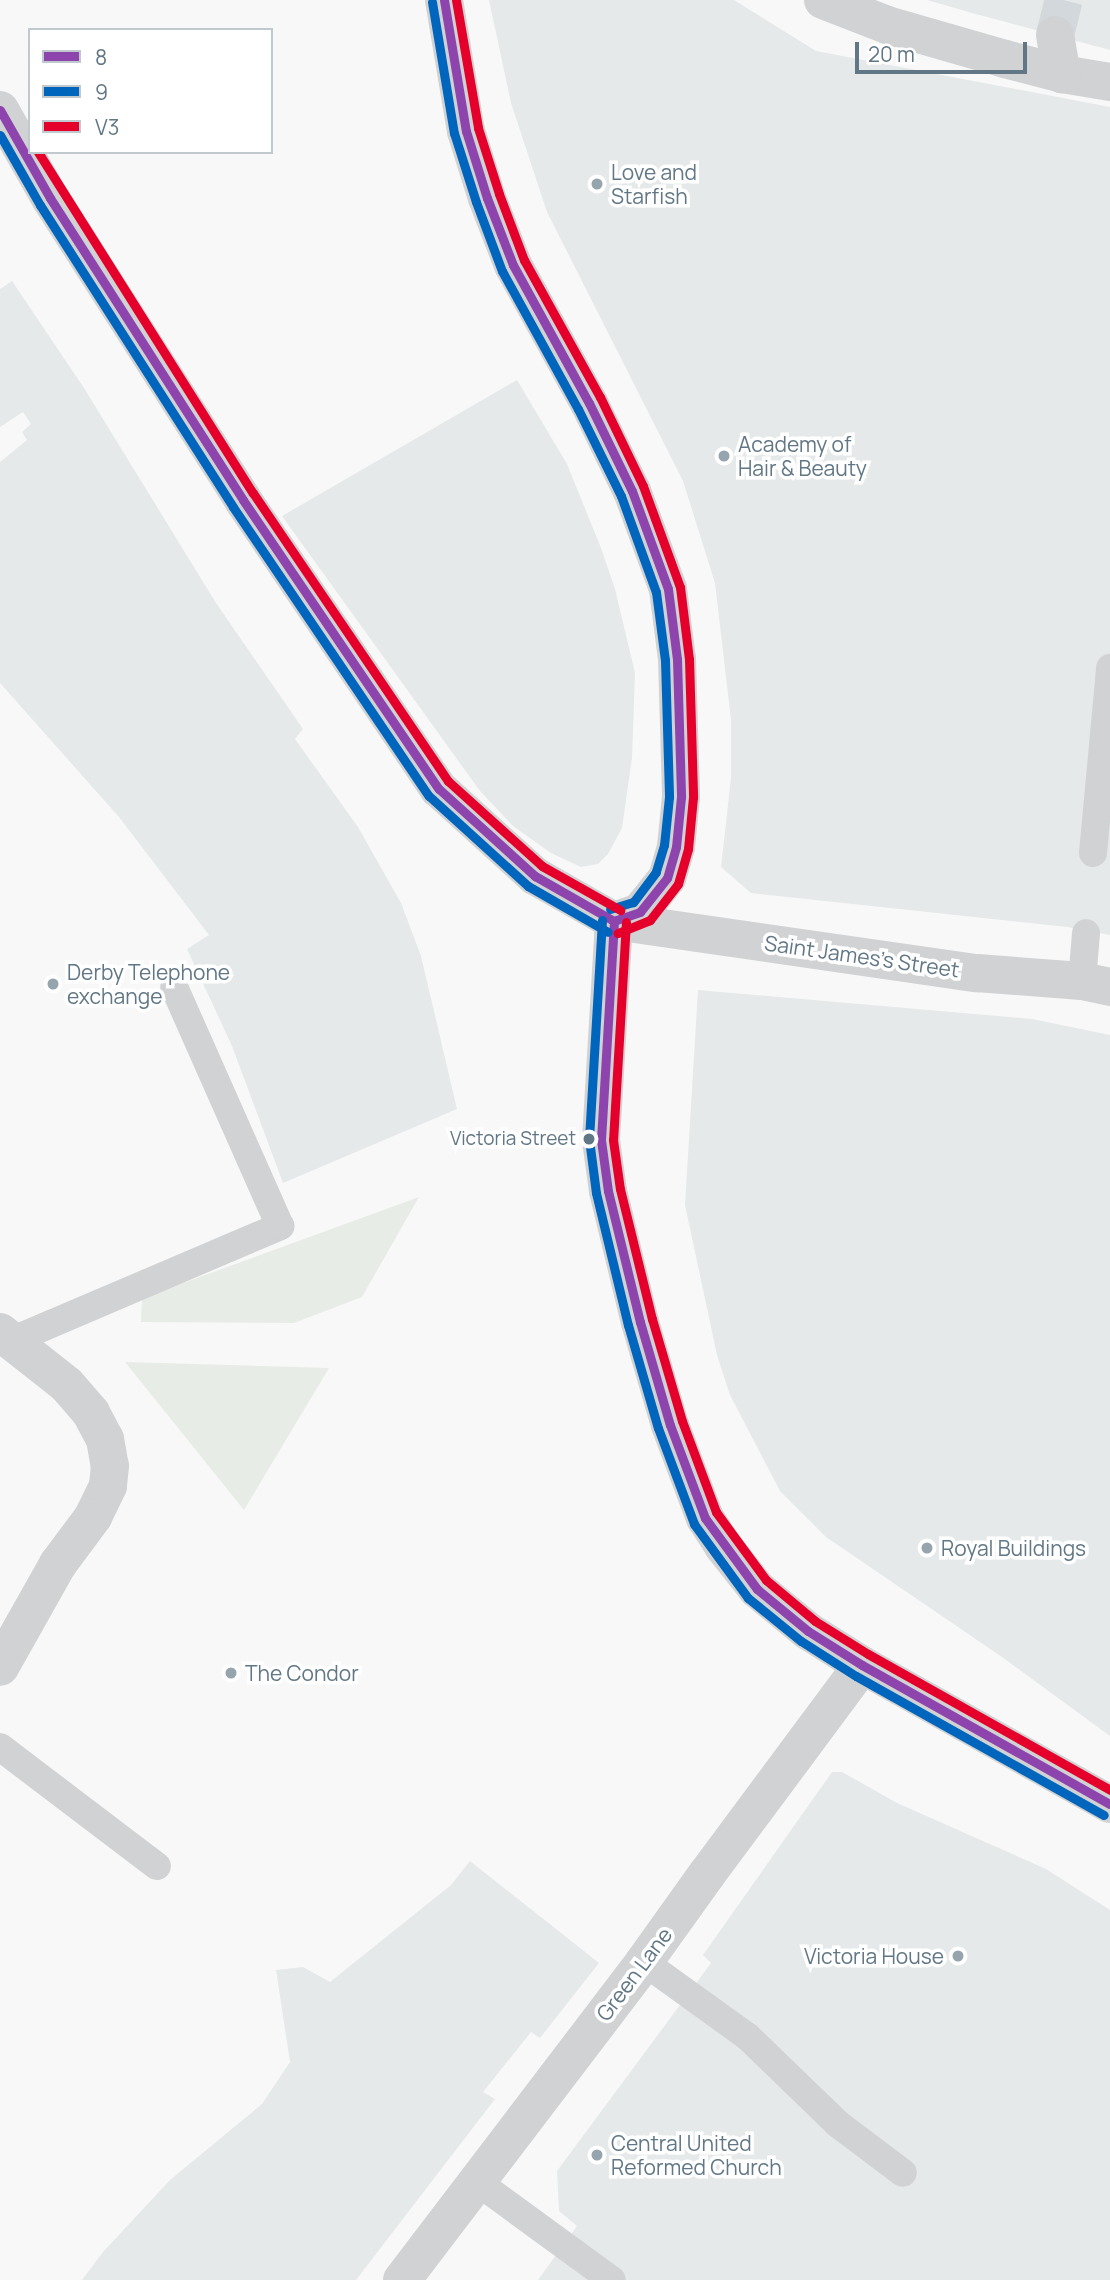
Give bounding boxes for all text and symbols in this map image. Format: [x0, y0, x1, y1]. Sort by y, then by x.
legend [28, 28, 273, 154]
scale bar [858, 28, 1030, 72]
text: 20 m [868, 40, 915, 68]
text: 8 [95, 43, 107, 71]
text: 9 [95, 78, 108, 106]
text: V3 [95, 113, 119, 141]
place label: Love and Starfish [611, 159, 697, 209]
marker: Love and Starfish [589, 176, 605, 192]
place label: Academy of Hair & Beauty [738, 431, 867, 481]
marker: Academy of Hair & Beauty [716, 448, 732, 464]
street label: Saint James's Street [763, 930, 961, 982]
place label: Derby Telephone exchange [67, 959, 230, 1009]
marker: Derby Telephone exchange [45, 976, 61, 992]
place label: Victoria Street [450, 1128, 576, 1150]
marker: Victoria Street [582, 1132, 596, 1146]
place label: Royal Buildings [941, 1535, 1086, 1561]
marker: Royal Buildings [919, 1540, 935, 1556]
place label: The Condor [245, 1660, 359, 1686]
marker: The Condor [223, 1665, 239, 1681]
street label: Green Lane [591, 1922, 677, 2026]
place label: Victoria House [804, 1943, 944, 1969]
marker: Victoria House [950, 1948, 966, 1964]
place label: Central United Reformed Church [611, 2130, 782, 2180]
marker: Central United Reformed Church [589, 2147, 605, 2163]

